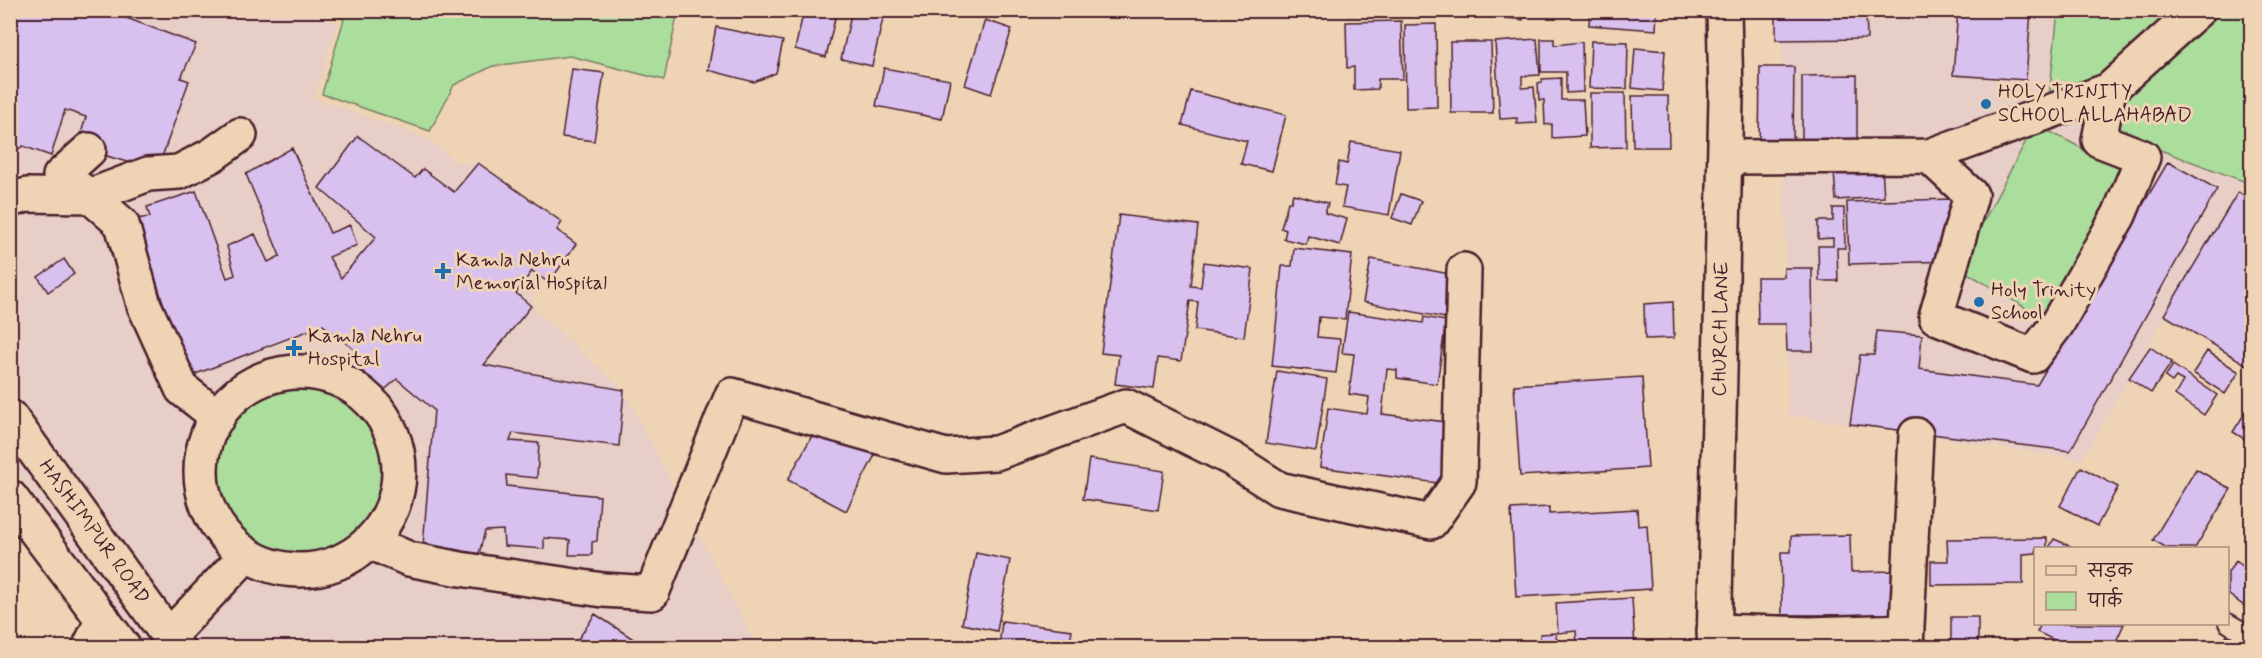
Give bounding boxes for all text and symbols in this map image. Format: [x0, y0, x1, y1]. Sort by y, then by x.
place label: HOLY TRINITY SCHOOL ALLAHABAD [1998, 79, 2192, 129]
marker: HOLY TRINITY SCHOOL ALLAHABAD [1979, 97, 1993, 111]
place label: Kamla Nehru Memorial Hospital [456, 247, 607, 297]
street label: CHURCH LANE [1706, 261, 1736, 397]
marker: Kamla Nehru Memorial Hospital [434, 262, 452, 280]
place label: Holy Trinity School [1991, 277, 2096, 327]
marker: Holy Trinity School [1972, 295, 1986, 309]
place label: Kamla Nehru Hospital [308, 323, 422, 373]
marker: Kamla Nehru Hospital [285, 339, 303, 357]
street label: HASHIMPUR ROAD [32, 454, 156, 610]
legend [2034, 547, 2229, 625]
text: सड़क [2087, 560, 2133, 584]
text: पार्क [2087, 587, 2123, 614]

